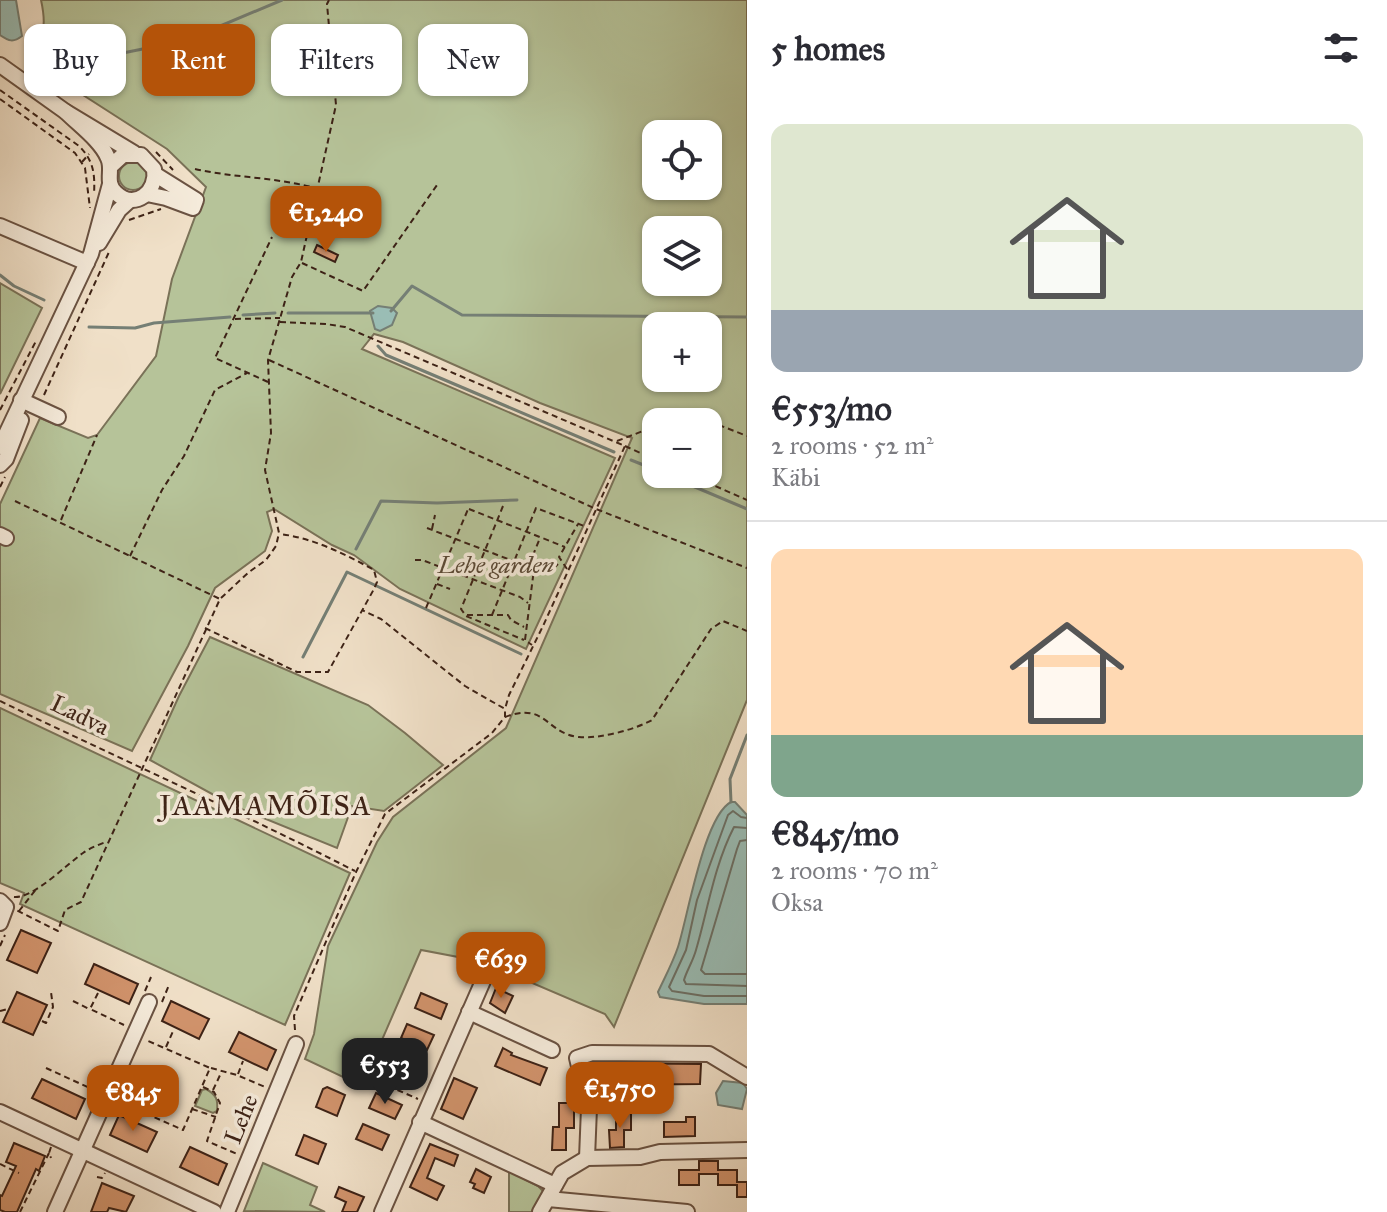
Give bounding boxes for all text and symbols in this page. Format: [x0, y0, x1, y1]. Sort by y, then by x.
chip: Buy [24, 24, 126, 96]
chip: Rent [142, 24, 255, 96]
chip: Filters [271, 24, 402, 96]
chip: New [418, 24, 528, 96]
icon: filters [1319, 26, 1363, 70]
text: 5 homes [771, 28, 885, 69]
map controls [642, 120, 722, 488]
button: locate [642, 120, 722, 200]
icon: home [995, 176, 1139, 320]
pin: €1,240 [261, 186, 391, 254]
text: €1,240 [288, 196, 364, 228]
button: layers [642, 216, 722, 296]
button: + [642, 312, 722, 392]
text: €553/mo [771, 388, 892, 429]
button: − [642, 408, 722, 488]
text: 2 rooms · 52 m² [771, 429, 934, 461]
text: Käbi [771, 461, 820, 493]
park label: Lehe garden [437, 550, 554, 580]
icon: home [995, 601, 1139, 745]
street label: Ladva [46, 688, 115, 742]
district label: JAAMAMÕISA [156, 788, 373, 823]
text: €845/mo [771, 813, 899, 854]
text: 2 rooms · 70 m² [771, 854, 938, 886]
text: Oksa [771, 886, 823, 918]
pin: €639 [454, 932, 548, 1000]
text: €639 [474, 942, 528, 974]
pin: €553 [338, 1038, 432, 1106]
text: €553 [360, 1048, 410, 1080]
pin: €1,750 [555, 1062, 685, 1130]
pin: €845 [86, 1065, 180, 1133]
text: €1,750 [584, 1072, 656, 1104]
text: €845 [105, 1075, 161, 1107]
street label: Lehe [218, 1090, 264, 1148]

